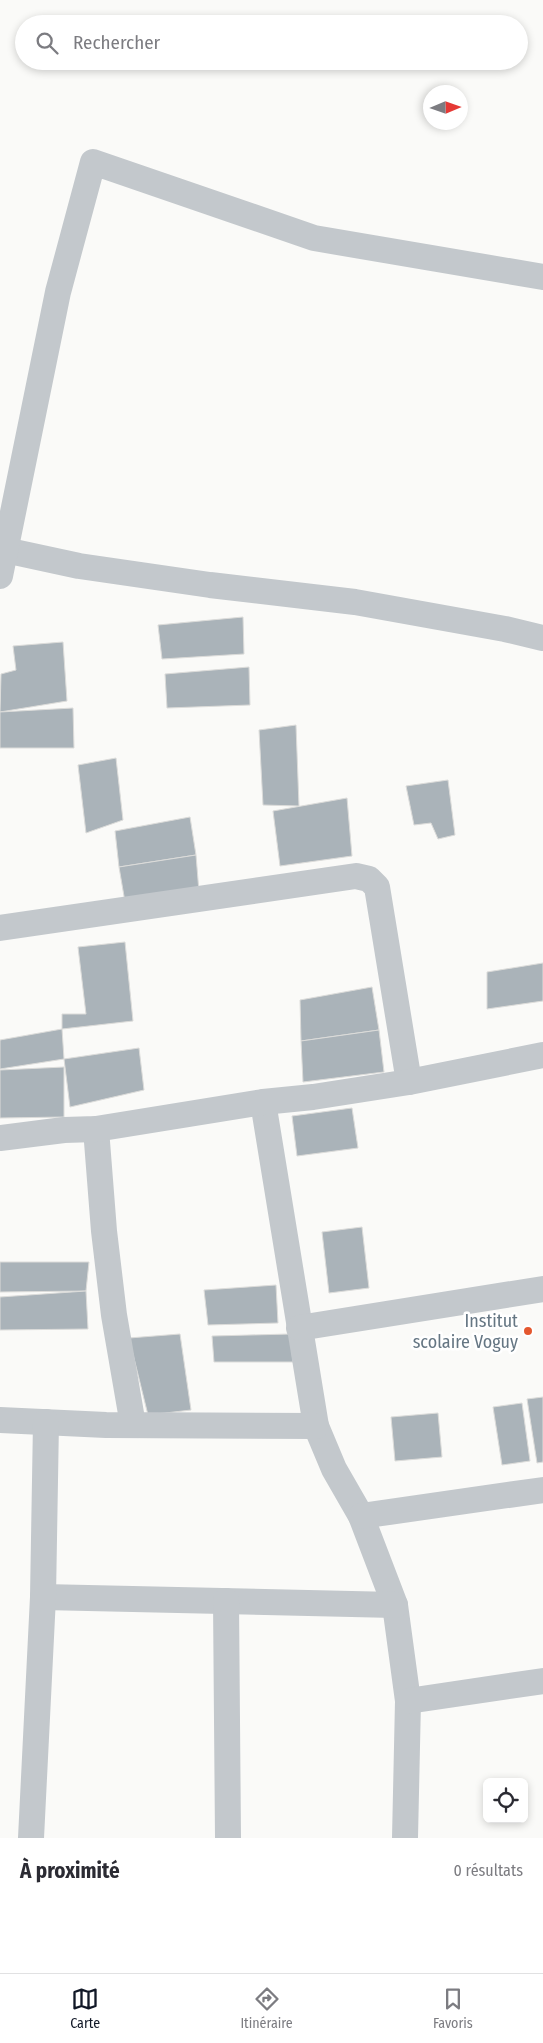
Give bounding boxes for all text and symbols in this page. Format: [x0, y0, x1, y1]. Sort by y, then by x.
search box [15, 15, 528, 70]
icon: search [33, 29, 61, 57]
text: Rechercher [73, 31, 160, 54]
north arrow [423, 85, 468, 130]
place label: Institut scolaire Voguy [413, 1310, 518, 1353]
marker: Institut scolaire Voguy [522, 1325, 534, 1337]
map controls [483, 1778, 528, 1823]
button: locate [483, 1778, 528, 1823]
text: À proximité [20, 1858, 120, 1884]
text: 0 résultats [453, 1861, 523, 1880]
tab: Carte [70, 1985, 100, 2032]
tab: Itinéraire [240, 1985, 293, 2032]
tab: Favoris [433, 1985, 473, 2032]

